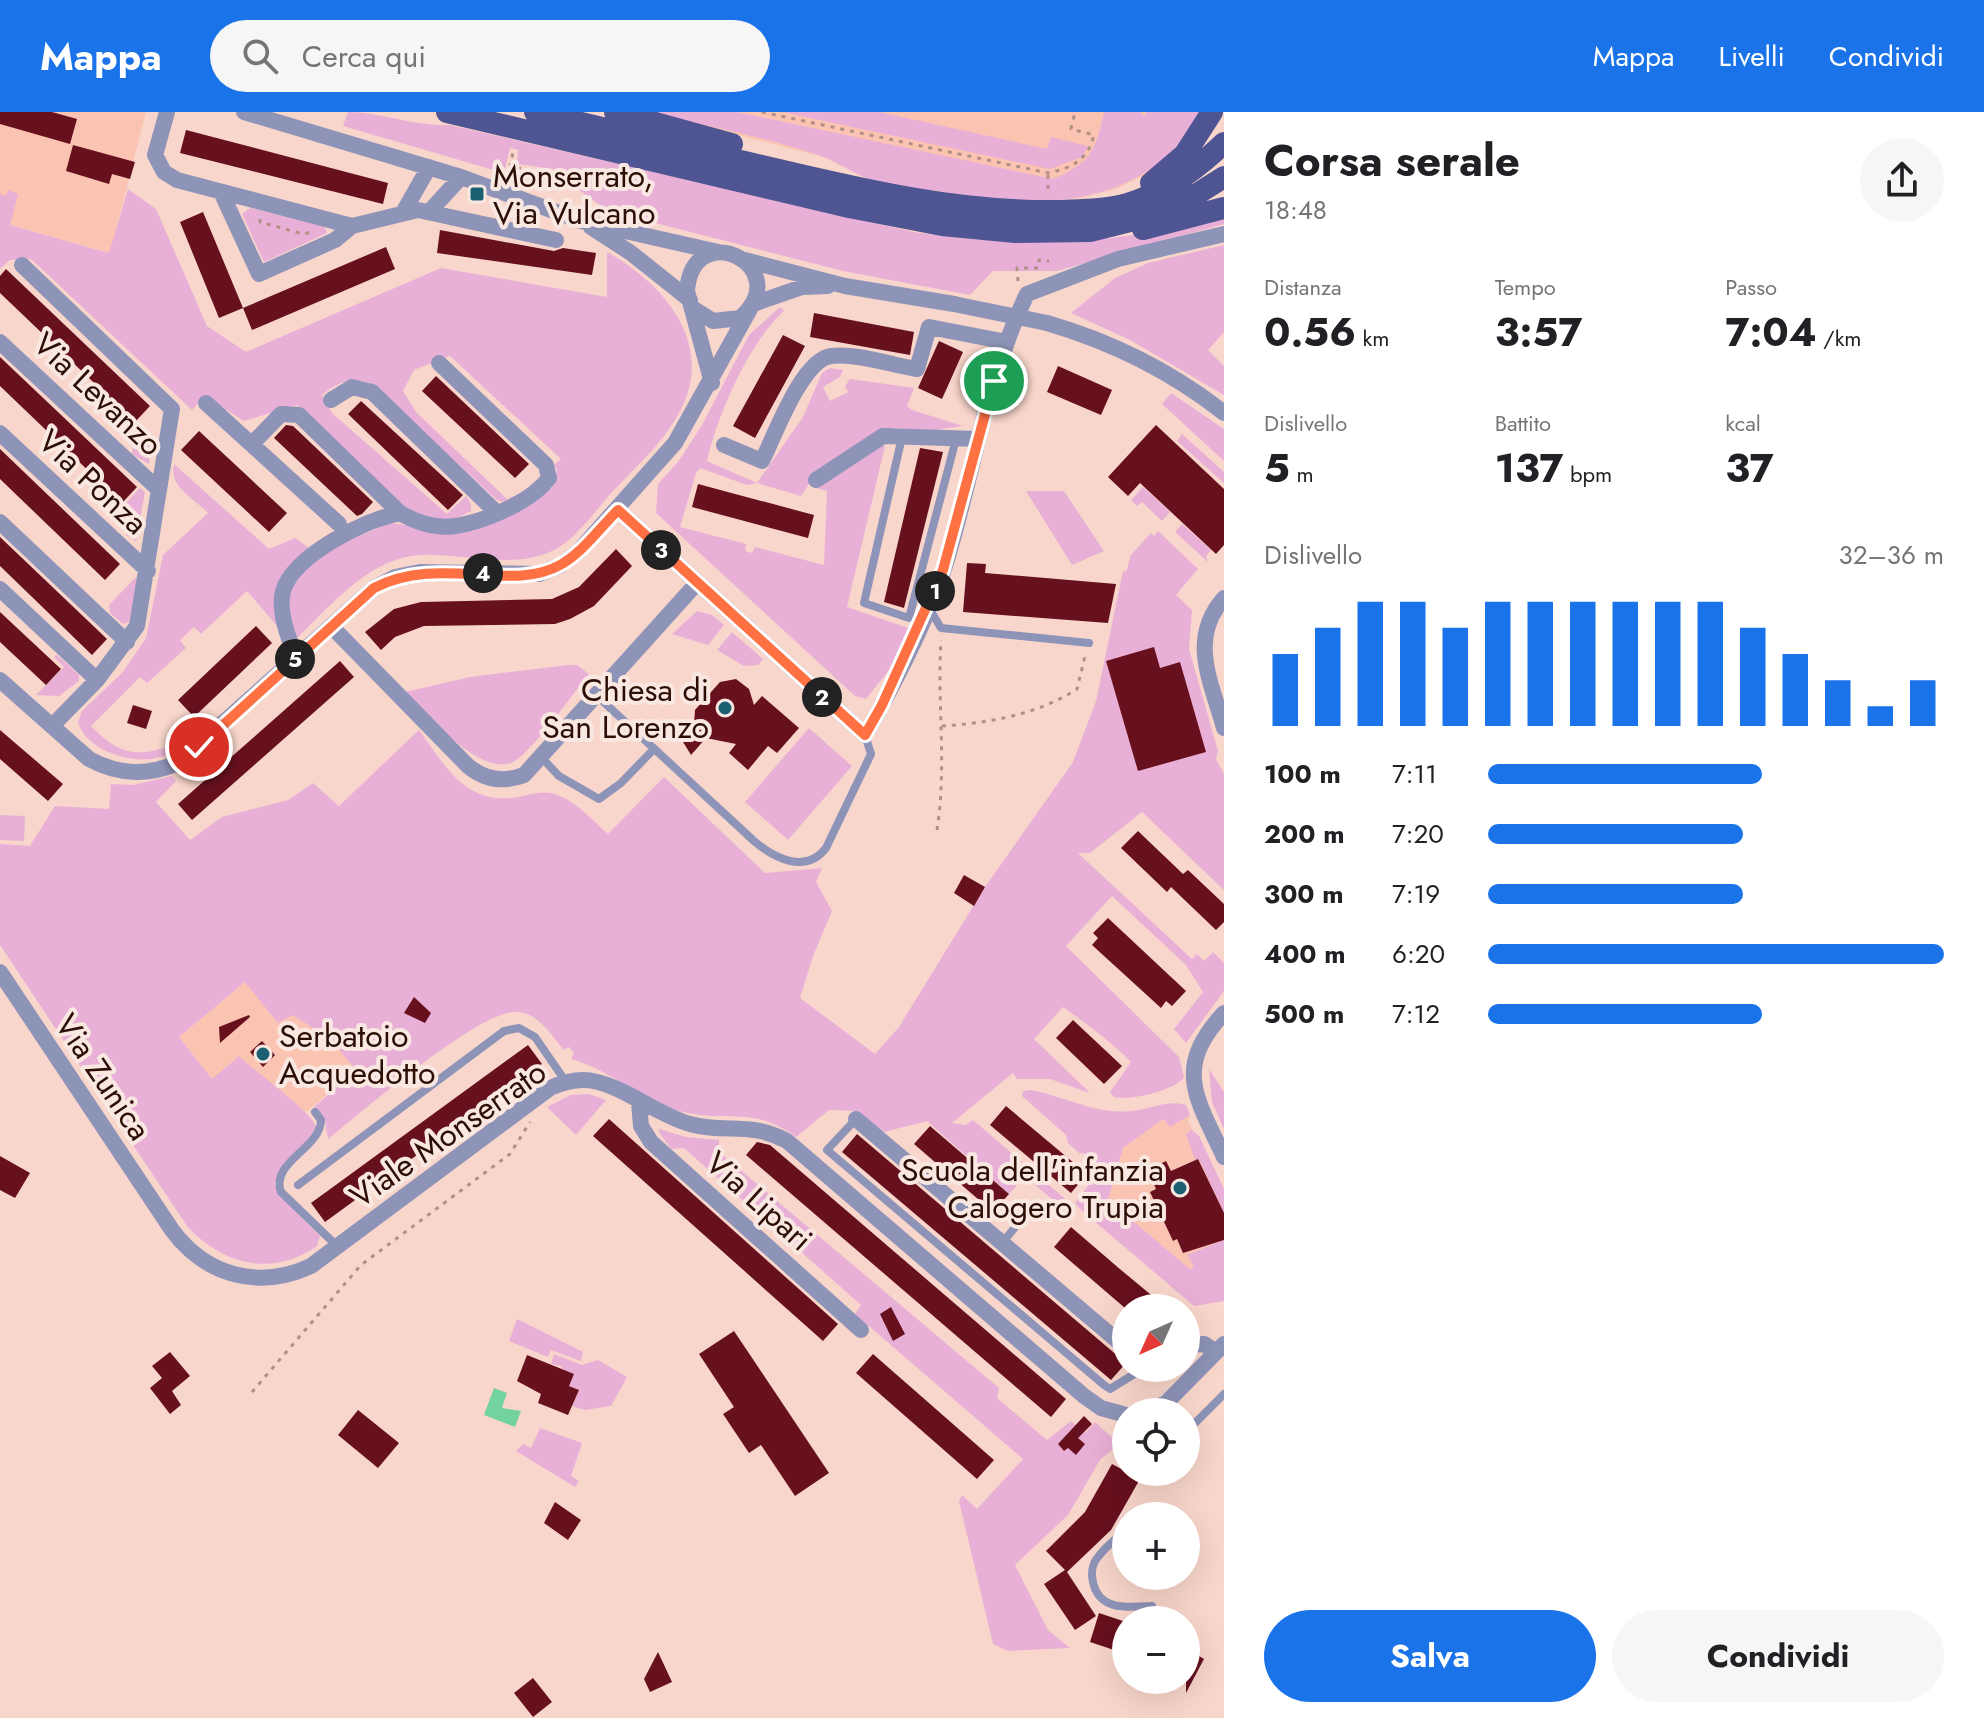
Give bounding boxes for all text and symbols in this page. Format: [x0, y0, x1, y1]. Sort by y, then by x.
search box [210, 20, 770, 92]
text: Mappa [40, 29, 162, 84]
icon: search [238, 34, 282, 78]
text: Cerca qui [302, 35, 426, 78]
text: Mappa [1593, 36, 1674, 77]
text: Livelli [1718, 36, 1785, 77]
text: Condividi [1829, 36, 1944, 77]
text: Corsa serale [1264, 129, 1520, 193]
button: share [1860, 138, 1944, 222]
place label: Monserrato, Via Vulcano [493, 153, 655, 236]
marker: Monserrato, Via Vulcano [468, 185, 486, 203]
text: 18:48 [1264, 191, 1327, 229]
text: Distanza [1264, 271, 1342, 303]
text: Tempo [1495, 271, 1556, 303]
text: Passo [1725, 271, 1777, 303]
text: 0.56 [1264, 303, 1356, 361]
text: 3:57 [1495, 303, 1582, 361]
text: 7:04 [1725, 303, 1817, 361]
street label: Via Levanzo [23, 322, 173, 466]
text: km [1356, 322, 1389, 354]
text: /km [1817, 322, 1862, 354]
pin [960, 347, 1028, 415]
icon: arrive [972, 359, 1016, 403]
text: Dislivello [1264, 407, 1347, 439]
text: Battito [1495, 407, 1551, 439]
text: kcal [1725, 407, 1761, 439]
street label: Via Ponza [28, 419, 158, 545]
text: 5 [1264, 439, 1290, 497]
text: 137 [1495, 439, 1563, 497]
text: 37 [1725, 439, 1774, 497]
text: m [1290, 458, 1314, 490]
text: bpm [1563, 458, 1612, 490]
pin: 3 [641, 530, 681, 570]
text: 3 [654, 534, 668, 566]
text: Dislivello [1264, 536, 1362, 574]
text: 32–36 m [1839, 536, 1944, 574]
pin: 4 [463, 553, 503, 593]
text: 4 [475, 557, 491, 589]
pin: 1 [915, 571, 955, 611]
text: 1 [929, 575, 941, 607]
pin: 5 [275, 639, 315, 679]
text: 5 [288, 643, 302, 675]
place label: Chiesa di San Lorenzo [542, 667, 709, 750]
pin: 2 [802, 677, 842, 717]
text: 2 [815, 681, 829, 713]
marker: Chiesa di San Lorenzo [716, 699, 734, 717]
pin [165, 713, 233, 781]
icon: check [177, 725, 221, 769]
text: 100 m [1264, 755, 1341, 793]
text: 7:11 [1392, 755, 1437, 793]
text: 200 m [1264, 815, 1345, 853]
text: 7:20 [1392, 815, 1444, 853]
text: 300 m [1264, 875, 1344, 913]
text: 7:19 [1392, 875, 1440, 913]
text: 400 m [1264, 935, 1346, 973]
text: 6:20 [1392, 935, 1445, 973]
text: 500 m [1264, 995, 1344, 1033]
text: 7:12 [1392, 995, 1440, 1033]
street label: Via Zunica [44, 1005, 162, 1149]
place label: Serbatoio Acquedotto [279, 1013, 435, 1096]
marker: Serbatoio Acquedotto [254, 1045, 272, 1063]
street label: Viale Monserrato [340, 1049, 556, 1219]
street label: Via Lipari [695, 1140, 823, 1262]
place label: Scuola dell'infanzia Calogero Trupia [901, 1147, 1164, 1230]
marker: Scuola dell'infanzia Calogero Trupia [1171, 1179, 1189, 1197]
north arrow [1112, 1294, 1200, 1382]
map controls [1112, 1294, 1200, 1694]
button: locate [1112, 1398, 1200, 1486]
button: + [1112, 1502, 1200, 1590]
button: − [1112, 1606, 1200, 1694]
button: Salva [1264, 1610, 1596, 1702]
button: Condividi [1612, 1610, 1944, 1702]

